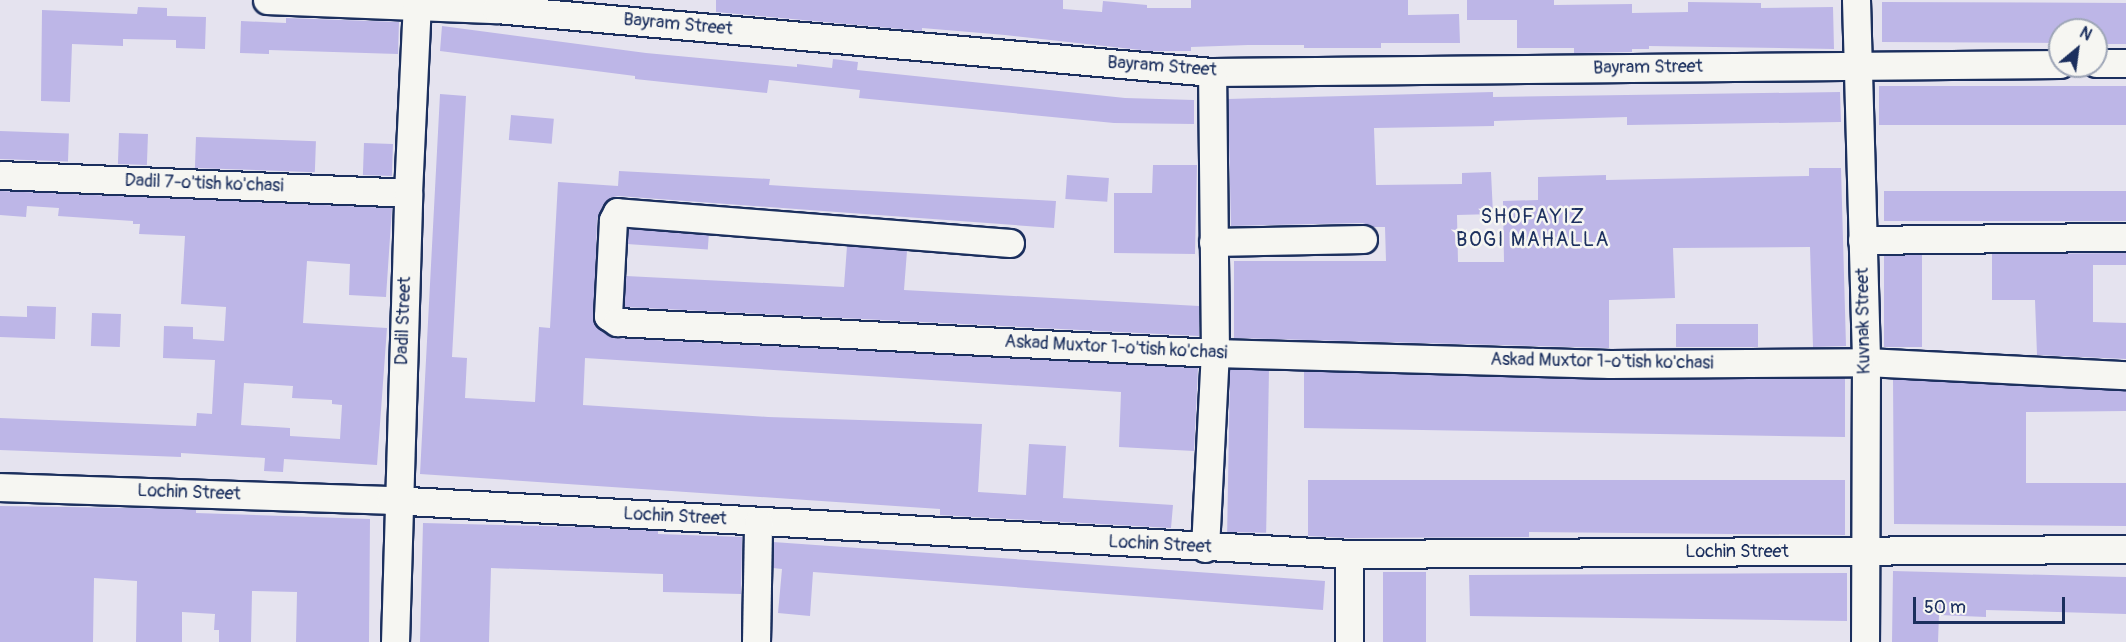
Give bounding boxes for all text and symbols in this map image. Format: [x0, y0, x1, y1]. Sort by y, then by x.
street label: Bayram Street [622, 9, 734, 41]
north arrow [2048, 18, 2108, 78]
text: N [2076, 23, 2095, 45]
street label: Bayram Street [1107, 52, 1217, 82]
street label: Bayram Street [1593, 56, 1703, 80]
street label: Dadil 7-o'tish ko'chasi [124, 170, 284, 198]
district label: SHOFAYIZ BOGI MAHALLA [1456, 205, 1610, 252]
street label: Kuvnаk Street [1852, 267, 1876, 375]
street label: Dadil Street [392, 276, 416, 366]
street label: Askad Muxtor 1-o'tish ko'chasi [1004, 331, 1228, 365]
street label: Askad Muxtor 1-o'tish ko'chasi [1490, 349, 1714, 375]
street label: Lochin Street [137, 480, 241, 506]
street label: Lochin Street [623, 504, 727, 530]
street label: Lochin Street [1108, 532, 1212, 558]
street label: Lochin Street [1685, 541, 1789, 563]
scale bar [1916, 585, 2068, 623]
text: 50 m [1924, 596, 1966, 619]

